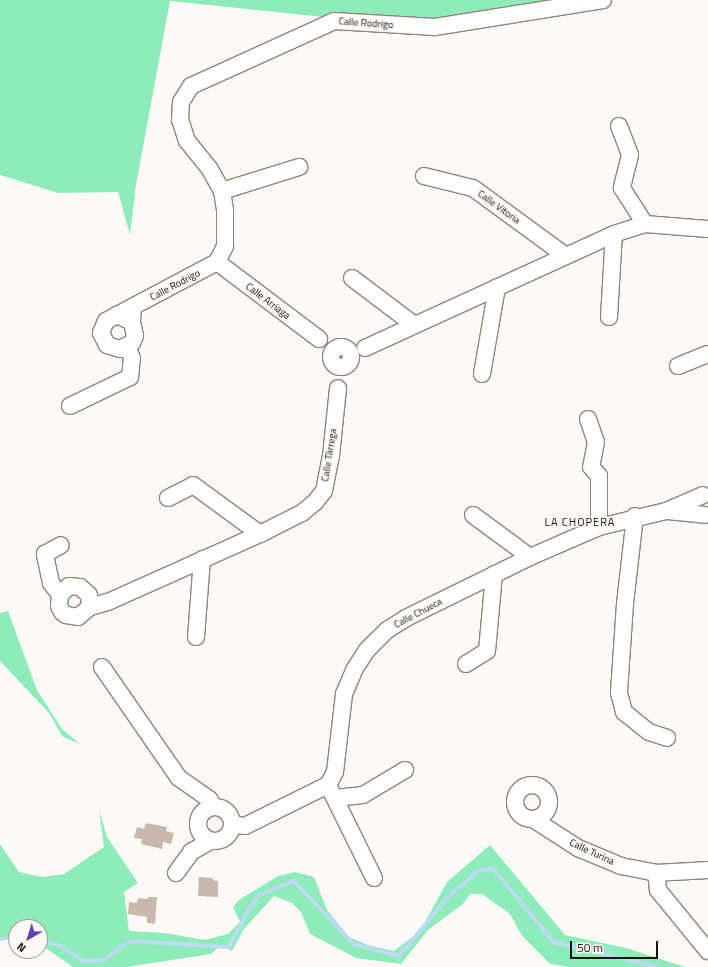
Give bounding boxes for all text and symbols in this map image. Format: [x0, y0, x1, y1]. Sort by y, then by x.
street label: Calle Rodrigo [338, 15, 394, 31]
street label: Calle Vitoria [475, 188, 523, 226]
street label: Calle Rodrigo [148, 267, 202, 303]
street label: Calle Arriaga [243, 280, 293, 322]
street label: Calle Tárrega [319, 428, 339, 482]
district label: LA CHOPERA [545, 515, 615, 529]
street label: Calle Chueca [392, 595, 444, 631]
street label: Calle Turina [568, 836, 616, 868]
north arrow [8, 919, 48, 959]
scale bar [572, 933, 660, 959]
text: 50 m [577, 938, 603, 957]
text: N [13, 939, 29, 956]

